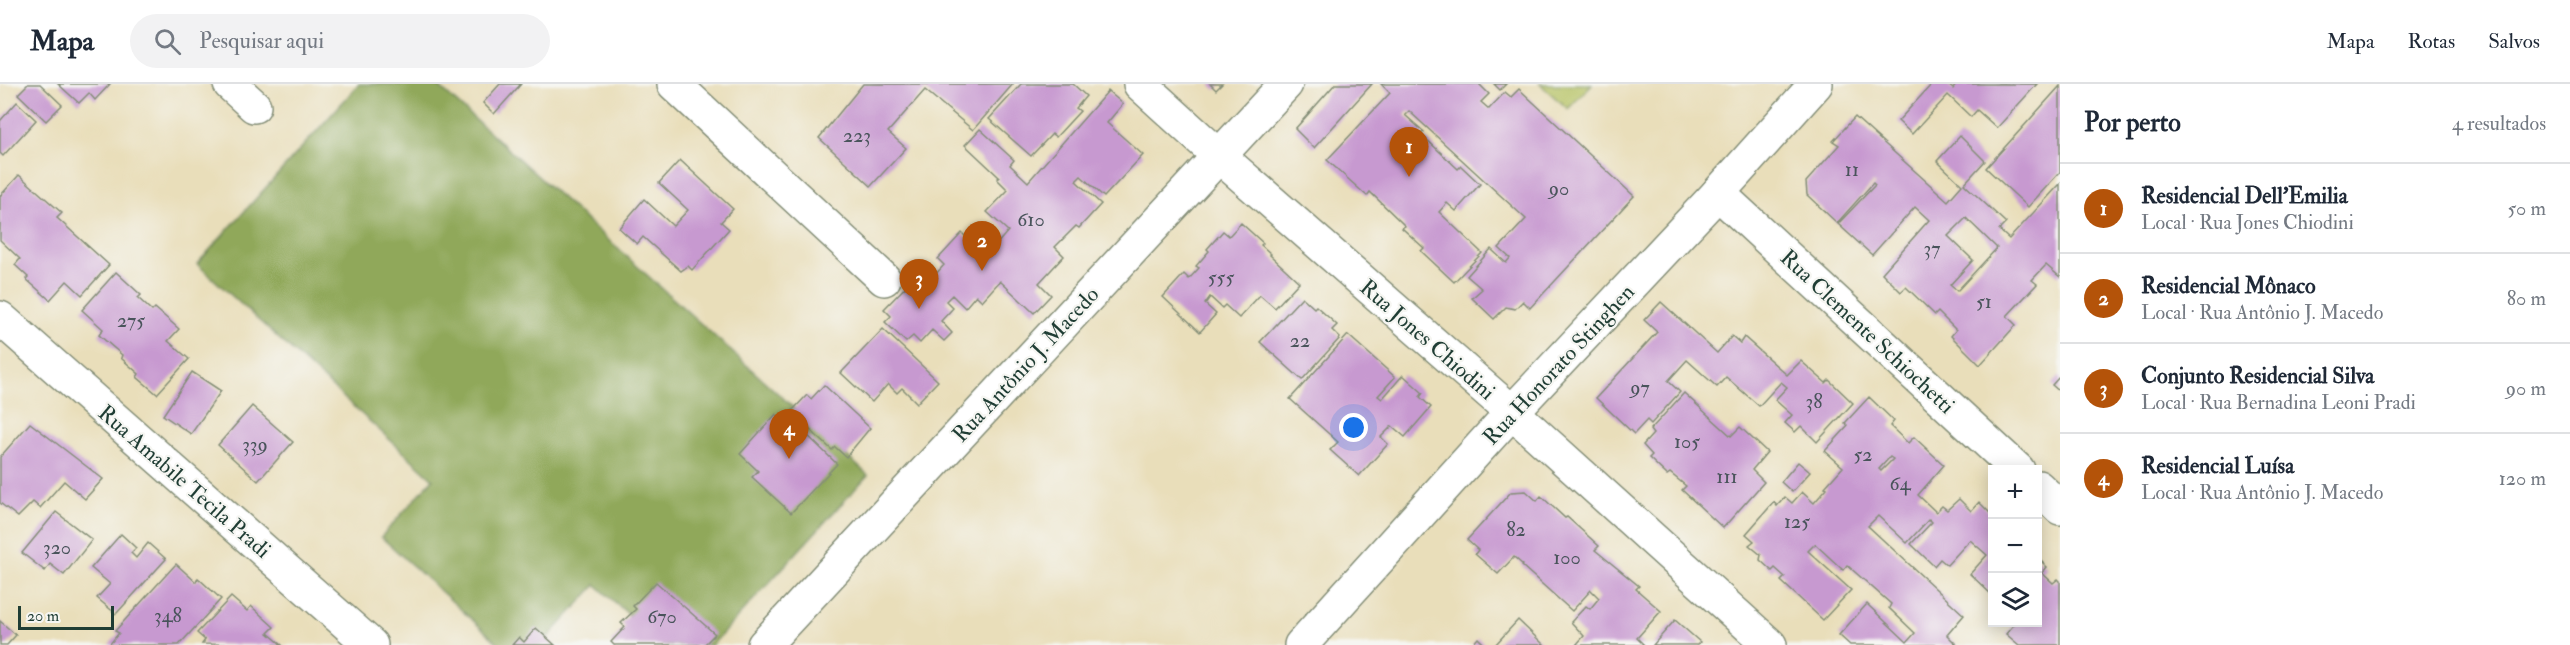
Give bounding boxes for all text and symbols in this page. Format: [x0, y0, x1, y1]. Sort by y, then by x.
search box [130, 14, 550, 68]
text: Mapa [30, 24, 94, 59]
icon: search [151, 25, 184, 58]
text: Pesquisar aqui [199, 27, 324, 55]
text: Mapa [2327, 28, 2375, 55]
text: Rotas [2408, 28, 2455, 55]
text: Salvos [2488, 28, 2540, 55]
text: Por perto [2084, 107, 2181, 139]
text: 4 resultados [2452, 111, 2546, 136]
house number: 223 [843, 123, 871, 148]
pin: 1 [1390, 128, 1428, 177]
house number: 11 [1845, 157, 1859, 182]
house number: 90 [1547, 176, 1569, 201]
text: Residencial Dell'Emilia [2141, 182, 2348, 210]
text: 1 [2100, 196, 2107, 221]
text: 50 m [2507, 196, 2546, 221]
house number: 610 [1017, 207, 1045, 232]
text: Local · Rua Jones Chiodini [2141, 210, 2354, 235]
pin: 2 [962, 222, 1002, 271]
house number: 37 [1924, 236, 1940, 261]
street label: Rua Clemente Schiochetti [1774, 244, 1961, 420]
pin: 3 [900, 260, 938, 309]
house number: 555 [1208, 265, 1234, 290]
text: Residencial Mônaco [2141, 272, 2316, 300]
street label: Rua Jones Chiodini [1354, 273, 1501, 406]
street label: Rua Honorato Stinghen [1477, 278, 1641, 451]
street label: Rua Antônio J. Macedo [946, 281, 1105, 448]
text: 2 [2098, 286, 2109, 311]
text: 80 m [2507, 286, 2546, 311]
house number: 51 [1976, 289, 1992, 314]
text: Local · Rua Antônio J. Macedo [2141, 300, 2383, 325]
house number: 275 [117, 308, 145, 333]
house number: 22 [1290, 328, 1310, 353]
text: Conjunto Residencial Silva [2141, 362, 2374, 390]
house number: 97 [1628, 375, 1650, 400]
text: 3 [2100, 376, 2107, 401]
text: 90 m [2506, 376, 2546, 401]
house number: 38 [1805, 389, 1823, 414]
text: Local · Rua Bernadina Leoni Pradi [2141, 390, 2416, 415]
street label: Rua Amabile Tecila Pradi [92, 399, 277, 565]
pin: 4 [770, 410, 808, 459]
your location [1339, 413, 1368, 442]
house number: 105 [1674, 429, 1700, 454]
house number: 339 [242, 432, 268, 457]
house number: 52 [1854, 442, 1872, 467]
text: Residencial Luísa [2141, 452, 2294, 480]
house number: 111 [1716, 464, 1738, 489]
map controls [1988, 465, 2042, 627]
button: + [1988, 465, 2042, 519]
text: 4 [2098, 466, 2109, 491]
text: 120 m [2499, 466, 2546, 491]
house number: 64 [1890, 471, 1912, 496]
text: Local · Rua Antônio J. Macedo [2141, 480, 2383, 505]
house number: 125 [1784, 509, 1810, 534]
house number: 82 [1506, 517, 1526, 542]
button: − [1988, 519, 2042, 573]
house number: 320 [43, 535, 71, 560]
house number: 100 [1553, 545, 1581, 570]
button: layers [1988, 573, 2042, 627]
scale bar [18, 603, 114, 630]
house number: 348 [154, 603, 182, 628]
house number: 670 [647, 604, 677, 629]
text: 20 m [27, 606, 59, 626]

